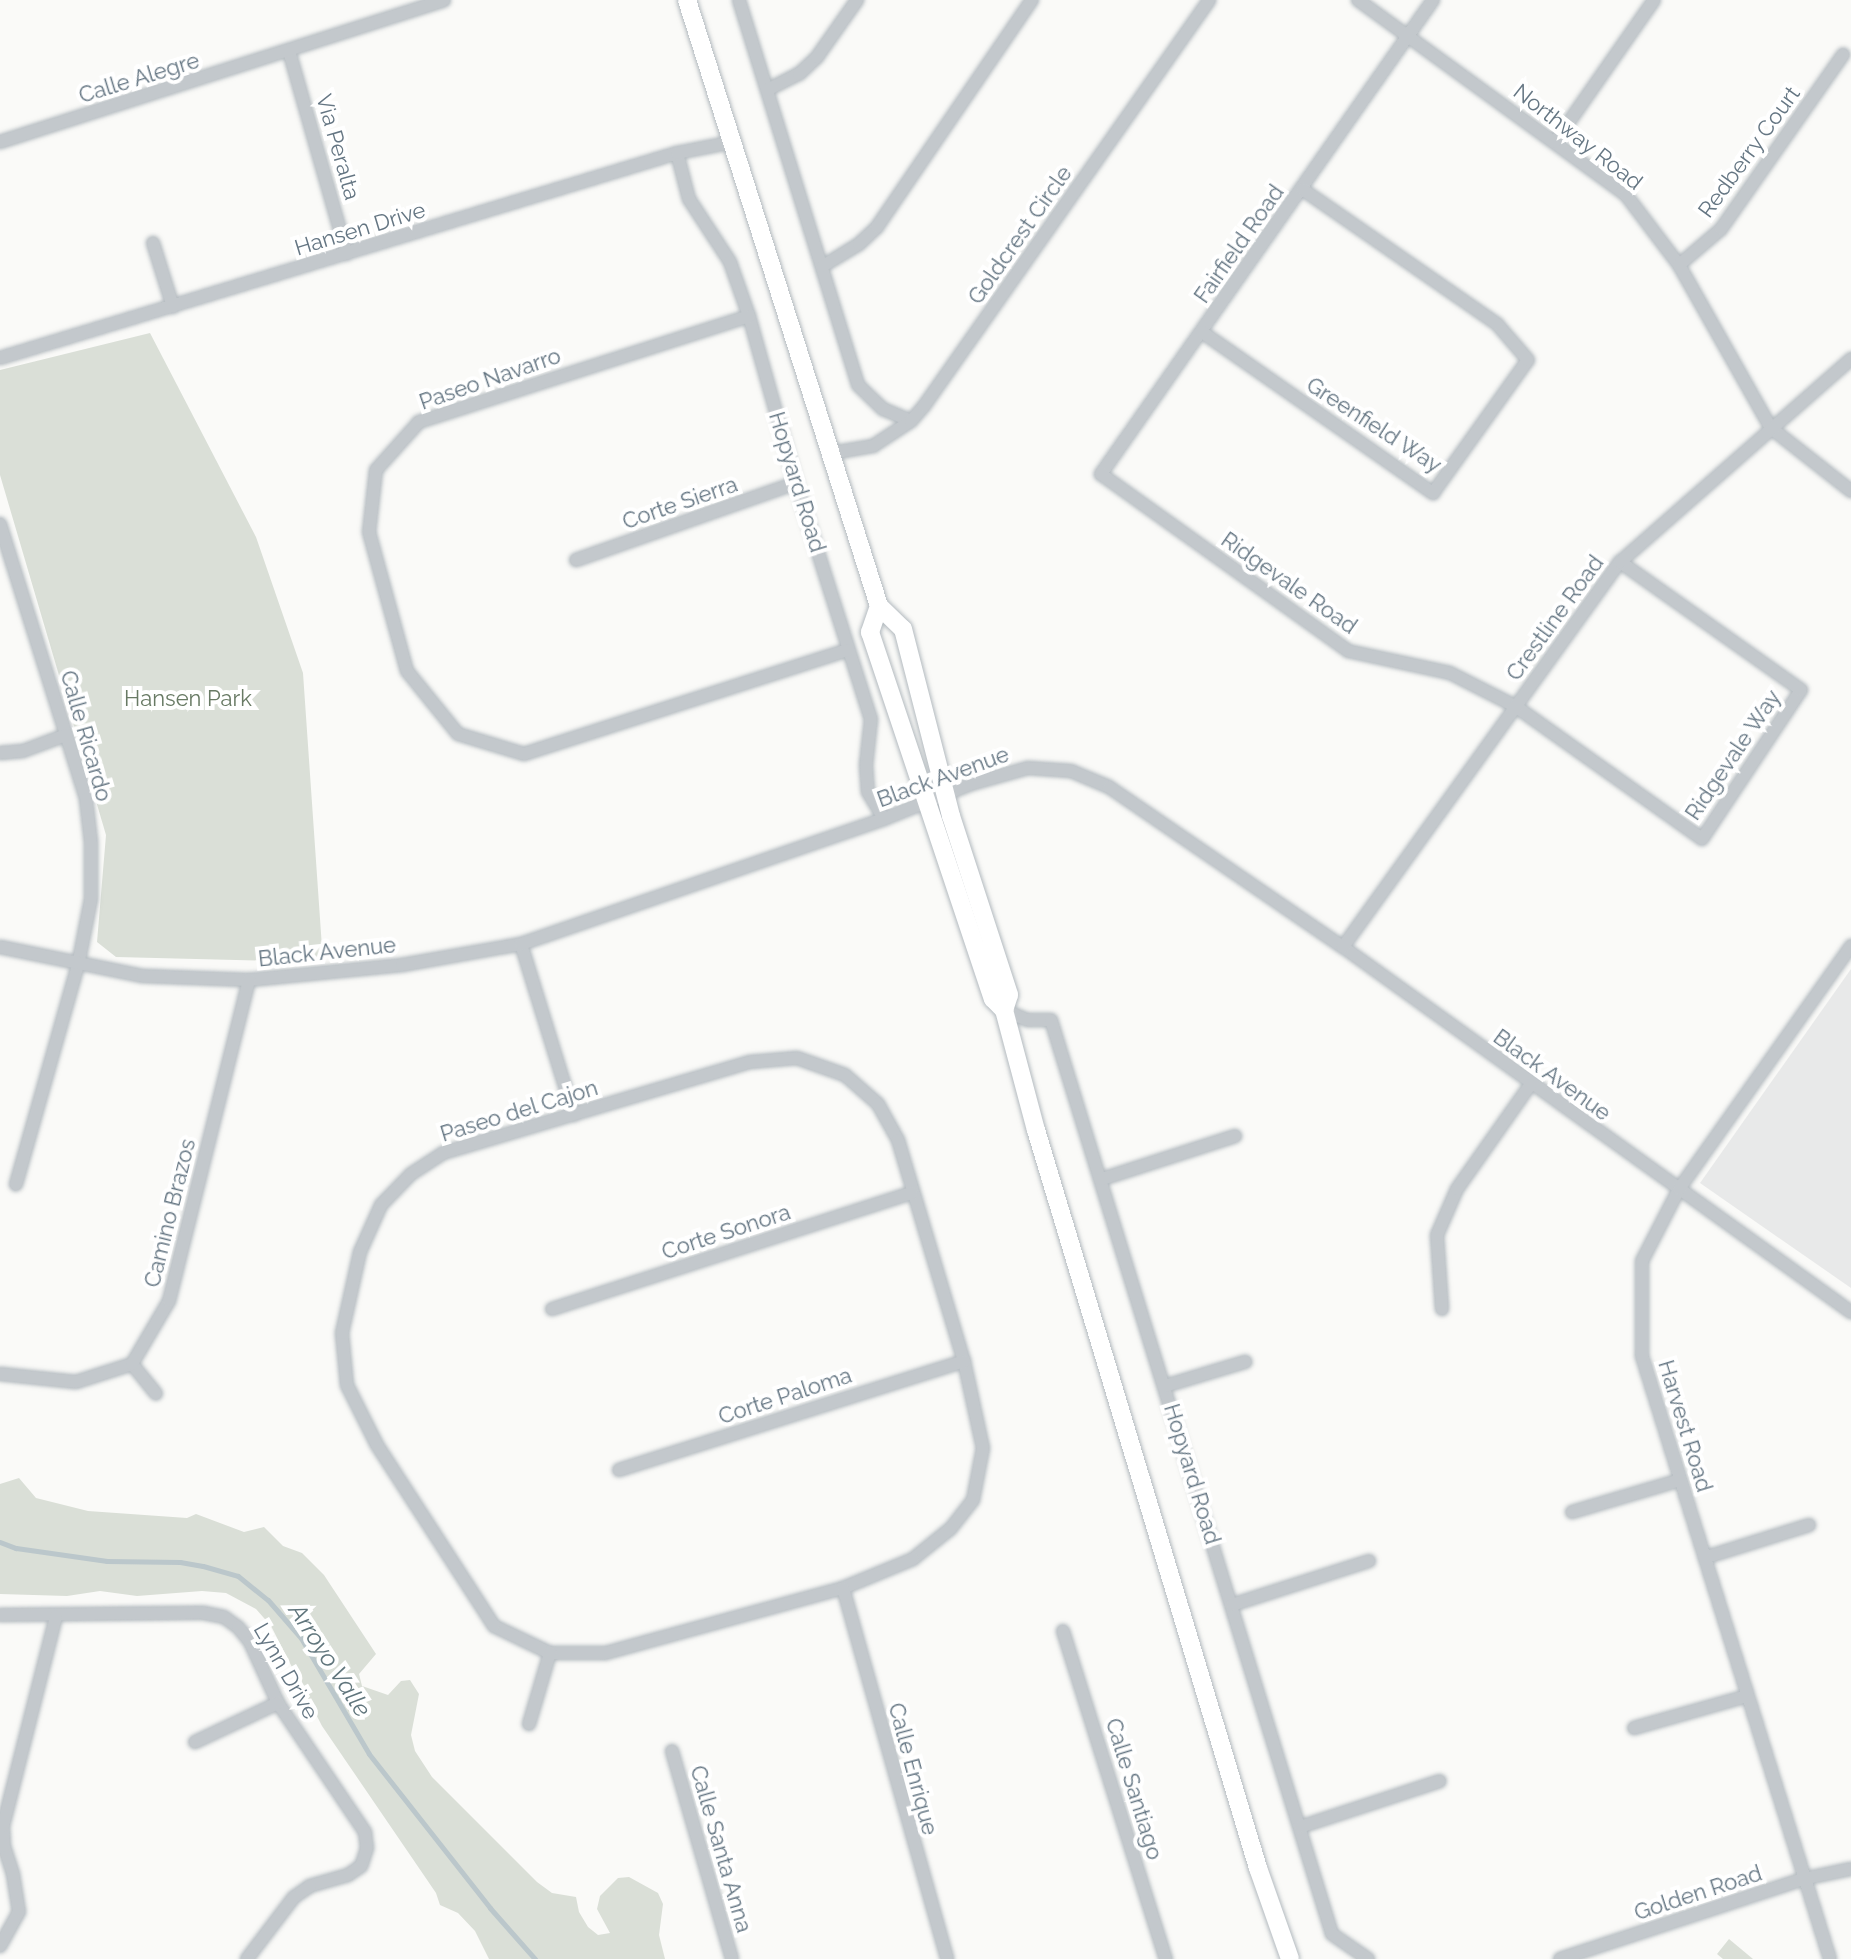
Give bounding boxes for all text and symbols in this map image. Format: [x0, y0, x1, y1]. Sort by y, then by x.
street label: Calle Alegre [75, 47, 203, 109]
street label: Northway Road [1508, 78, 1648, 196]
street label: Redberry Court [1692, 81, 1806, 223]
street label: Via Peralta [310, 91, 366, 203]
street label: Goldcrest Circle [963, 161, 1077, 309]
street label: Fairfield Road [1189, 180, 1289, 308]
street label: Hansen Drive [291, 197, 429, 261]
street label: Paseo Navarro [416, 342, 564, 416]
street label: Greenfield Way [1301, 371, 1447, 479]
street label: Hopyard Road [763, 409, 831, 555]
street label: Corte Sierra [619, 471, 741, 535]
street label: Ridgevale Road [1216, 526, 1362, 640]
street label: Crestline Road [1501, 550, 1609, 686]
street label: Calle Ricardo [55, 668, 117, 804]
street label: Ridgevale Way [1679, 684, 1787, 826]
park label: Hansen Park [124, 686, 252, 712]
street label: Black Avenue [873, 741, 1013, 813]
street label: Black Avenue [256, 932, 398, 972]
street label: Black Avenue [1488, 1023, 1616, 1127]
street label: Paseo del Cajon [437, 1074, 601, 1148]
street label: Camino Brazos [139, 1136, 201, 1290]
street label: Corte Sonora [658, 1199, 794, 1265]
street label: Harvest Road [1652, 1357, 1718, 1495]
street label: Corte Paloma [715, 1362, 855, 1430]
street label: Hopyard Road [1158, 1401, 1226, 1547]
water label: Arroyo Valle [282, 1598, 378, 1722]
street label: Lynn Drive [248, 1618, 324, 1724]
street label: Calle Enrique [883, 1700, 943, 1838]
street label: Calle Santiago [1100, 1715, 1168, 1863]
street label: Calle Santa Anna [684, 1762, 758, 1936]
street label: Golden Road [1631, 1860, 1765, 1926]

